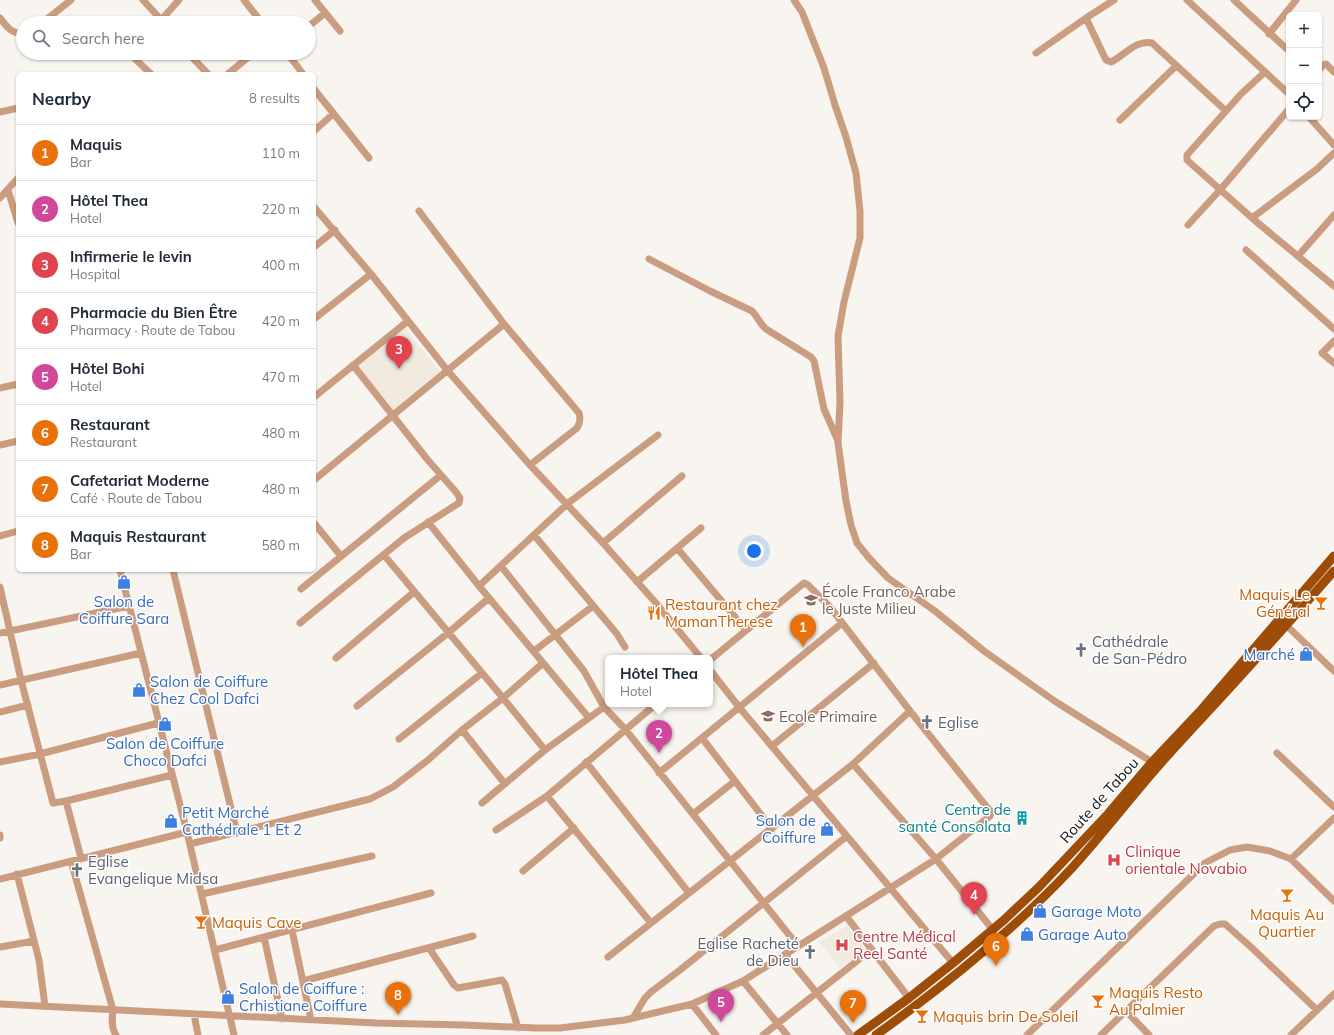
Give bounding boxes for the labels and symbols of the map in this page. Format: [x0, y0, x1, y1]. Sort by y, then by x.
pin: 3 [386, 336, 412, 369]
your location [744, 541, 764, 561]
shop icon: Salon de Coiffure Sara [116, 574, 132, 590]
place label: École Franco Arabe le Juste Milieu [822, 582, 956, 618]
place label: Maquis Le Général [1239, 585, 1310, 621]
place label: Salon de Coiffure Sara [79, 592, 169, 628]
school or university icon: École Franco Arabe le Juste Milieu [803, 592, 819, 608]
place label: Restaurant chez MamanTherese [665, 595, 778, 631]
bar icon: Maquis Le Général [1313, 595, 1329, 611]
restaurant icon: Restaurant chez MamanTherese [646, 605, 662, 621]
pin: 1 [790, 614, 816, 647]
place label: Cathédrale de San-Pédro [1092, 632, 1187, 668]
church icon: Cathédrale de San-Pédro [1073, 642, 1089, 658]
place label: Marché [1243, 645, 1295, 664]
shop icon: Marché [1298, 646, 1314, 662]
place label: Salon de Coiffure Chez Cool Dafci [150, 672, 268, 708]
shop icon: Salon de Coiffure Chez Cool Dafci [131, 682, 147, 698]
place label: Ecole Primaire [779, 707, 877, 726]
school or university icon: Ecole Primaire [760, 708, 776, 724]
place label: Eglise [938, 713, 979, 732]
church icon: Eglise [919, 714, 935, 730]
shop icon: Salon de Coiffure Choco Dafci [157, 716, 173, 732]
pin: 2 [646, 720, 672, 753]
place label: Salon de Coiffure Choco Dafci [106, 734, 224, 770]
street label: Route de Tabou [1056, 753, 1142, 847]
place label: Centre de santé Consolata [899, 800, 1011, 836]
place label: Petit Marché Cathédrale 1 Et 2 [182, 803, 302, 839]
building icon: Centre de santé Consolata [1014, 810, 1030, 826]
place label: Salon de Coiffure [756, 811, 816, 847]
shop icon: Petit Marché Cathédrale 1 Et 2 [163, 813, 179, 829]
shop icon: Salon de Coiffure [819, 821, 835, 837]
place label: Clinique orientale Novabio [1125, 842, 1247, 878]
place label: Eglise Evangelique Midsa [88, 852, 218, 888]
hospital icon: Clinique orientale Novabio [1106, 852, 1122, 868]
church icon: Eglise Evangelique Midsa [69, 862, 85, 878]
pin: 4 [961, 882, 987, 915]
bar icon: Maquis Au Quartier [1279, 887, 1295, 903]
place label: Garage Moto [1051, 902, 1142, 921]
shop icon: Garage Moto [1032, 903, 1048, 919]
place label: Maquis Au Quartier [1250, 905, 1324, 941]
place label: Maquis Cave [212, 913, 301, 932]
bar icon: Maquis Cave [193, 914, 209, 930]
place label: Garage Auto [1038, 925, 1127, 944]
shop icon: Garage Auto [1019, 926, 1035, 942]
place label: Centre Médical Reel Santé [853, 927, 956, 963]
pin: 6 [983, 933, 1009, 966]
place label: Eglise Racheté de Dieu [697, 934, 799, 970]
hospital icon: Centre Médical Reel Santé [834, 937, 850, 953]
church icon: Eglise Racheté de Dieu [802, 944, 818, 960]
place label: Salon de Coiffure : Crhistiane Coiffure [239, 979, 367, 1015]
pin: 8 [385, 982, 411, 1015]
place label: Maquis Resto Au Palmier [1109, 983, 1203, 1019]
shop icon: Salon de Coiffure : Crhistiane Coiffure [220, 989, 236, 1005]
pin: 5 [708, 989, 734, 1022]
pin: 7 [840, 990, 866, 1023]
bar icon: Maquis Resto Au Palmier [1090, 993, 1106, 1009]
place label: Maquis brin De Soleil [933, 1007, 1078, 1026]
bar icon: Maquis brin De Soleil [914, 1008, 930, 1024]

